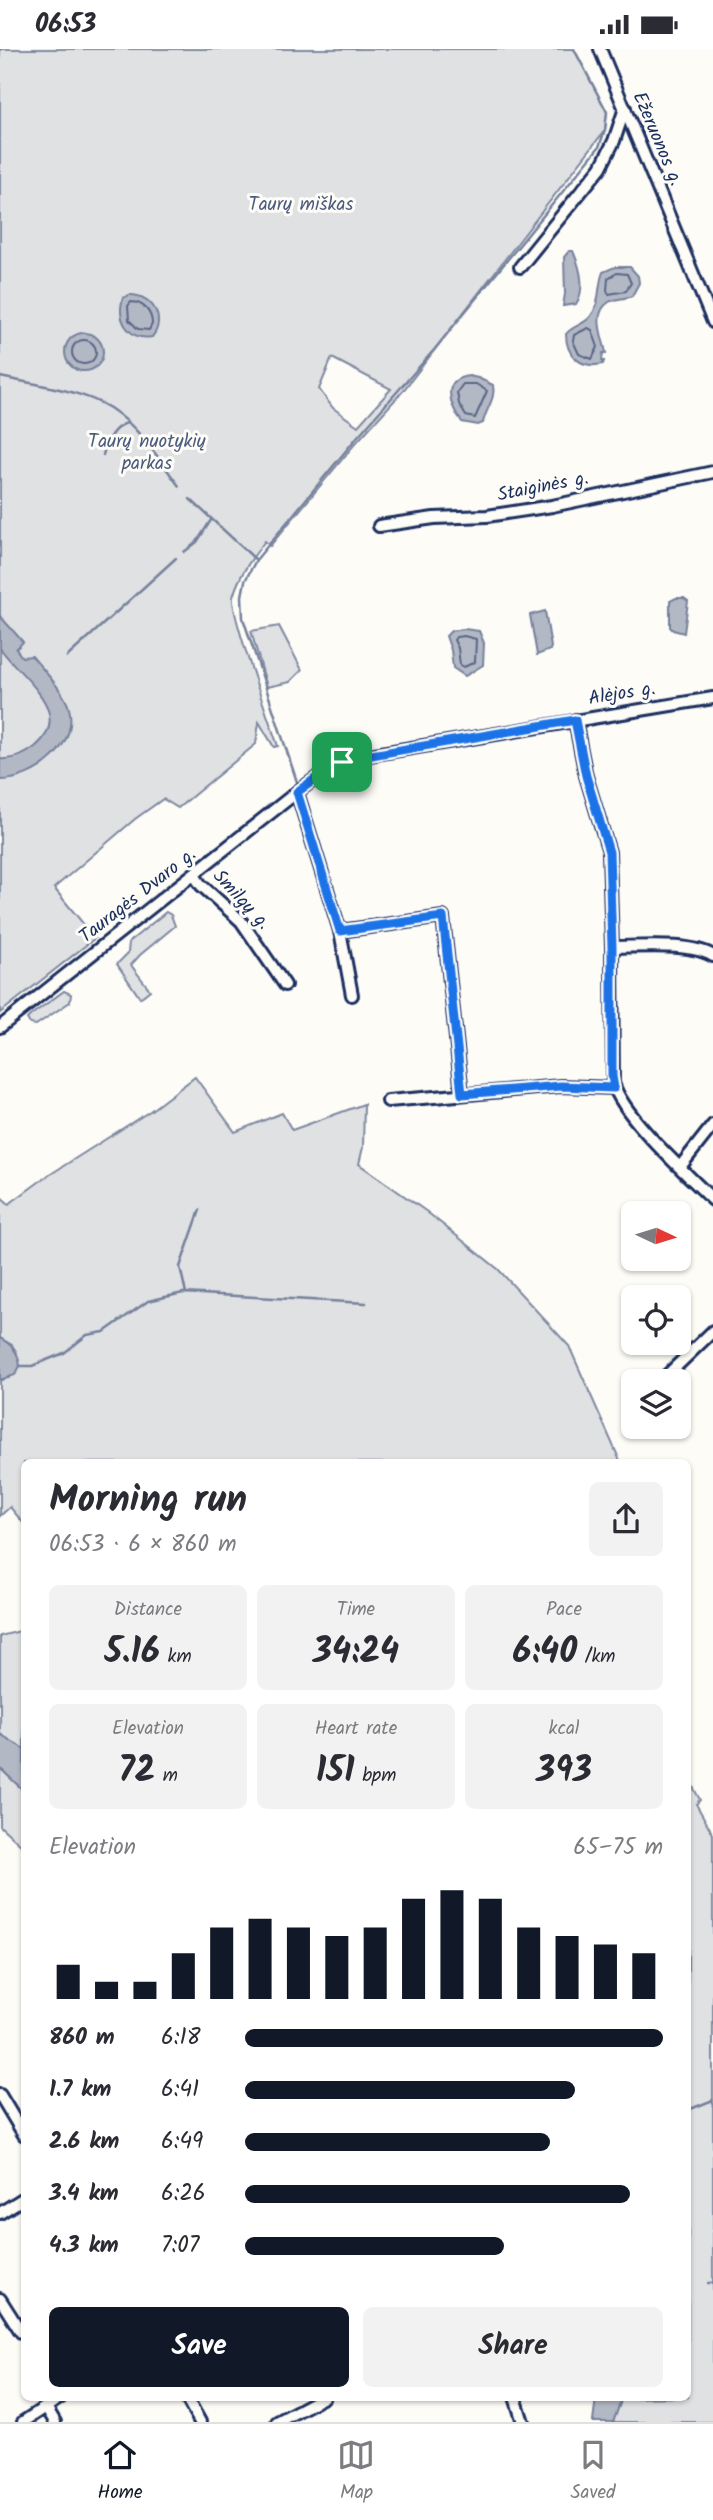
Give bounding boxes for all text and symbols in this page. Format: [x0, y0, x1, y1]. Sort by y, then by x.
text: 06:53 [35, 4, 96, 46]
street label: Ežeruonos g. [624, 87, 690, 191]
park label: Taurų miškas [249, 190, 353, 220]
park label: Taurų nuotykių parkas [88, 427, 206, 479]
street label: Staiginės g. [495, 463, 591, 511]
street label: Alėjos g. [586, 674, 658, 714]
pin [312, 732, 372, 792]
icon: arrive [323, 743, 361, 781]
street label: Tauragės Dvaro g. [73, 841, 203, 951]
street label: Smilgų g. [205, 863, 277, 937]
north arrow [621, 1201, 691, 1271]
map controls [621, 1201, 691, 1439]
button: locate [621, 1285, 691, 1355]
button: layers [621, 1369, 691, 1439]
text: Morning run [49, 1471, 247, 1531]
button: share [589, 1482, 663, 1556]
text: 06:53 · 6 × 860 m [49, 1527, 236, 1563]
text: Distance [114, 1595, 182, 1625]
text: Time [337, 1595, 375, 1625]
text: Pace [546, 1595, 582, 1625]
text: 5.16 [104, 1625, 160, 1681]
text: 34:24 [313, 1625, 399, 1681]
text: 6:40 [512, 1625, 577, 1681]
text: km [160, 1642, 192, 1672]
text: /km [577, 1642, 616, 1672]
text: Elevation [112, 1714, 184, 1744]
text: Heart rate [315, 1714, 397, 1744]
text: kcal [549, 1714, 579, 1744]
text: 72 [118, 1744, 155, 1800]
text: 151 [316, 1744, 355, 1800]
text: 393 [536, 1744, 592, 1800]
text: m [155, 1761, 178, 1791]
text: bpm [355, 1761, 396, 1791]
text: Elevation [49, 1830, 136, 1866]
text: 65–75 m [573, 1830, 663, 1866]
text: 860 m [49, 2020, 115, 2056]
text: 6:18 [161, 2020, 201, 2056]
text: 1.7 km [49, 2072, 111, 2108]
text: 6:41 [161, 2072, 199, 2108]
text: 2.6 km [49, 2124, 119, 2160]
text: 6:49 [161, 2124, 203, 2160]
text: 3.4 km [49, 2176, 119, 2212]
text: 6:26 [161, 2176, 206, 2212]
text: 4.3 km [49, 2228, 119, 2264]
text: 7:07 [161, 2228, 199, 2264]
button: Save [49, 2307, 349, 2387]
button: Share [363, 2307, 663, 2387]
tab: Home [97, 2436, 143, 2508]
tab: Map [337, 2436, 375, 2508]
tab: Saved [570, 2436, 616, 2508]

